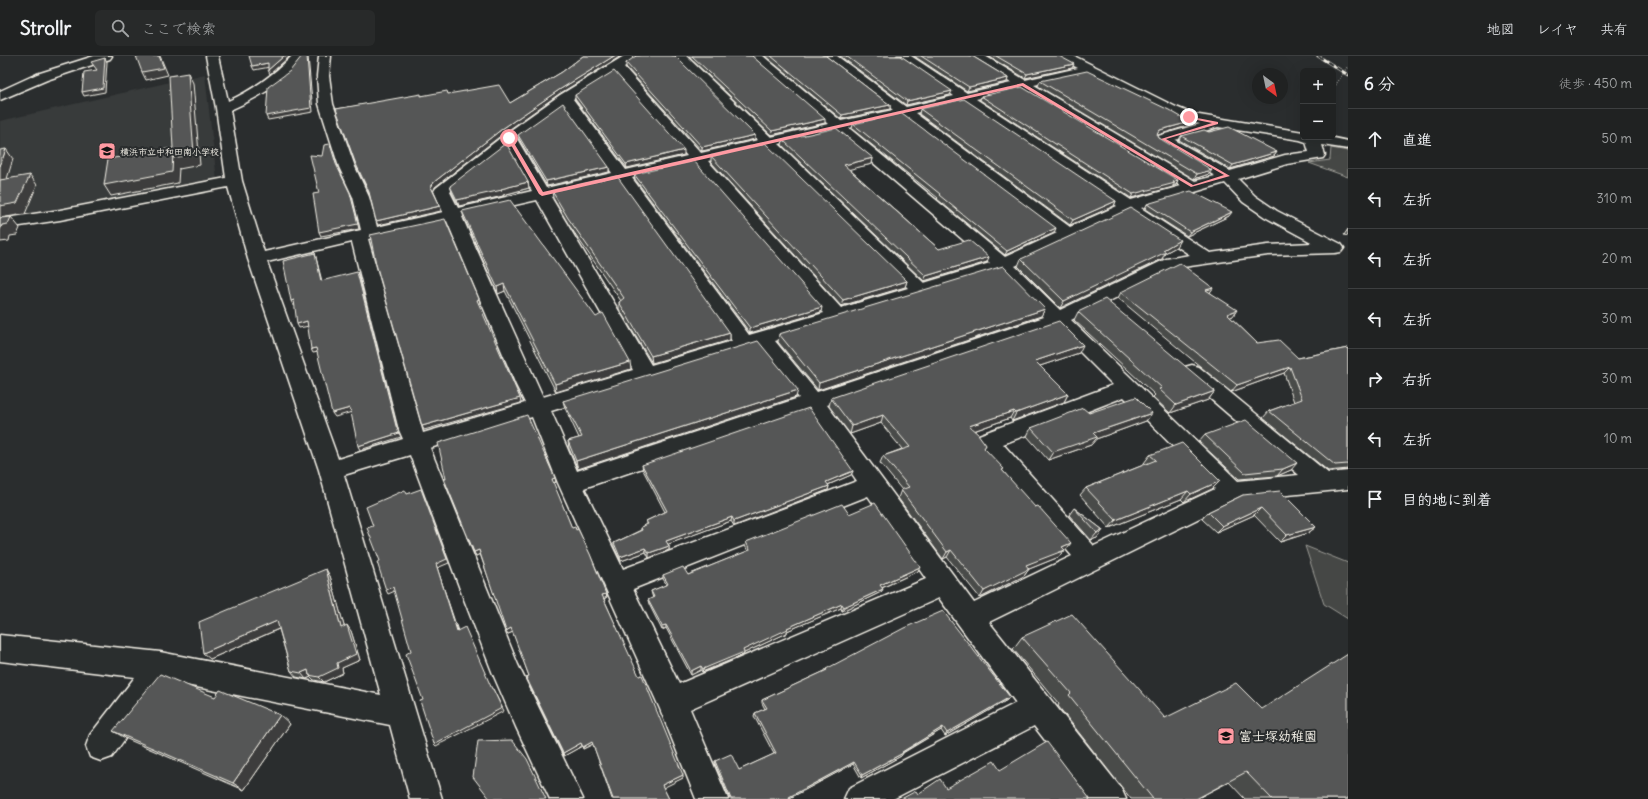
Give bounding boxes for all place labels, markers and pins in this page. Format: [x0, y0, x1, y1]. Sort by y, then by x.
school or university icon: 横浜市立中和田南小学校 [97, 141, 117, 161]
place label: 横浜市立中和田南小学校 [120, 146, 219, 157]
school or university icon: 富士塚幼稚園 [1216, 726, 1236, 746]
place label: 富士塚幼稚園 [1239, 728, 1317, 745]

